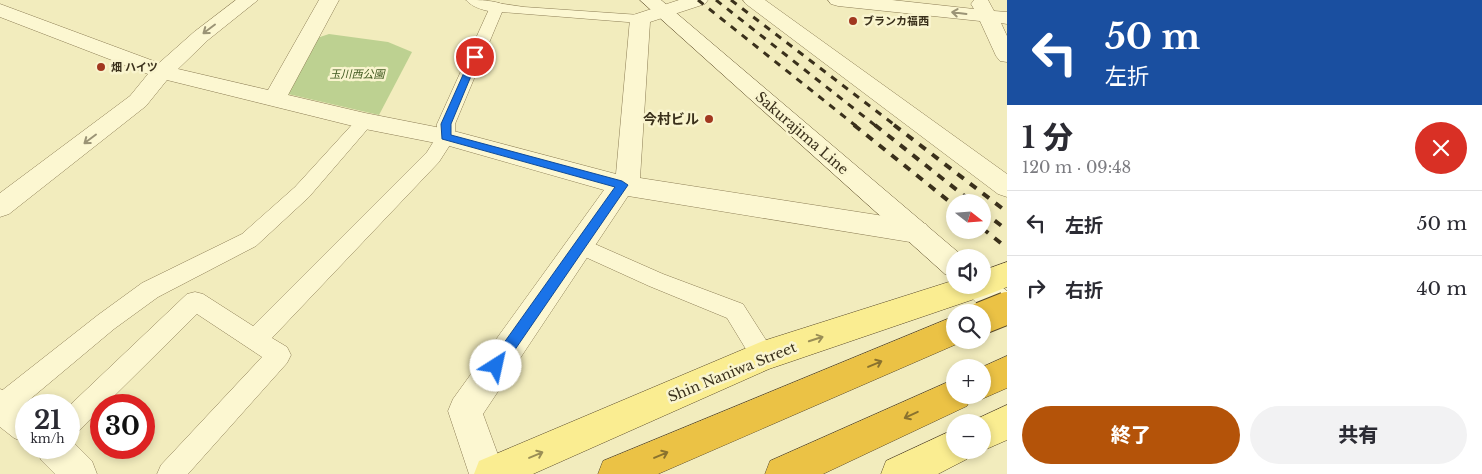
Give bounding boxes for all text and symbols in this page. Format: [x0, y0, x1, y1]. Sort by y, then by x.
one-way arrow [951, 8, 967, 18]
place label: ブランカ福西 [863, 14, 929, 28]
marker: ブランカ福西 [847, 15, 859, 27]
text: 50 m [1105, 15, 1200, 58]
icon: left [1022, 20, 1087, 85]
one-way arrow [203, 24, 216, 35]
pin [454, 36, 496, 78]
icon: arrive [461, 43, 489, 71]
place label: 畑 ハイツ [111, 60, 158, 74]
marker: 畑 ハイツ [95, 61, 107, 73]
text: 左折 [1105, 63, 1149, 90]
park label: 玉川西公園 [330, 67, 386, 81]
street label: Sakurajima Line [752, 88, 852, 178]
place label: 今村ビル [643, 110, 699, 128]
marker: 今村ビル [703, 113, 715, 125]
text: 1 分 [1022, 119, 1073, 156]
button: close [1415, 122, 1467, 174]
one-way arrow [84, 133, 97, 144]
text: 120 m · 09:48 [1022, 157, 1131, 177]
north arrow [946, 194, 991, 239]
map controls [946, 194, 991, 459]
icon: left [1022, 209, 1050, 237]
text: 50 m [1417, 212, 1467, 235]
text: 左折 [1065, 214, 1103, 237]
button: sound [946, 249, 991, 294]
icon: right [1022, 274, 1050, 302]
text: 40 m [1416, 277, 1467, 300]
text: 右折 [1065, 279, 1103, 302]
button: search [946, 304, 991, 349]
one-way arrow [807, 334, 823, 343]
street label: Shin Naniwa Street [665, 338, 799, 406]
position arrow [469, 339, 521, 391]
one-way arrow [866, 359, 882, 368]
button: + [946, 359, 991, 404]
speed limit sign: 30 [90, 394, 155, 459]
text: 21 [34, 405, 61, 436]
button: 終了 [1022, 406, 1240, 464]
button: 共有 [1250, 406, 1467, 464]
one-way arrow [904, 411, 919, 421]
button: − [946, 414, 991, 459]
text: km/h [30, 431, 65, 446]
one-way arrow [528, 449, 543, 459]
one-way arrow [652, 450, 668, 459]

